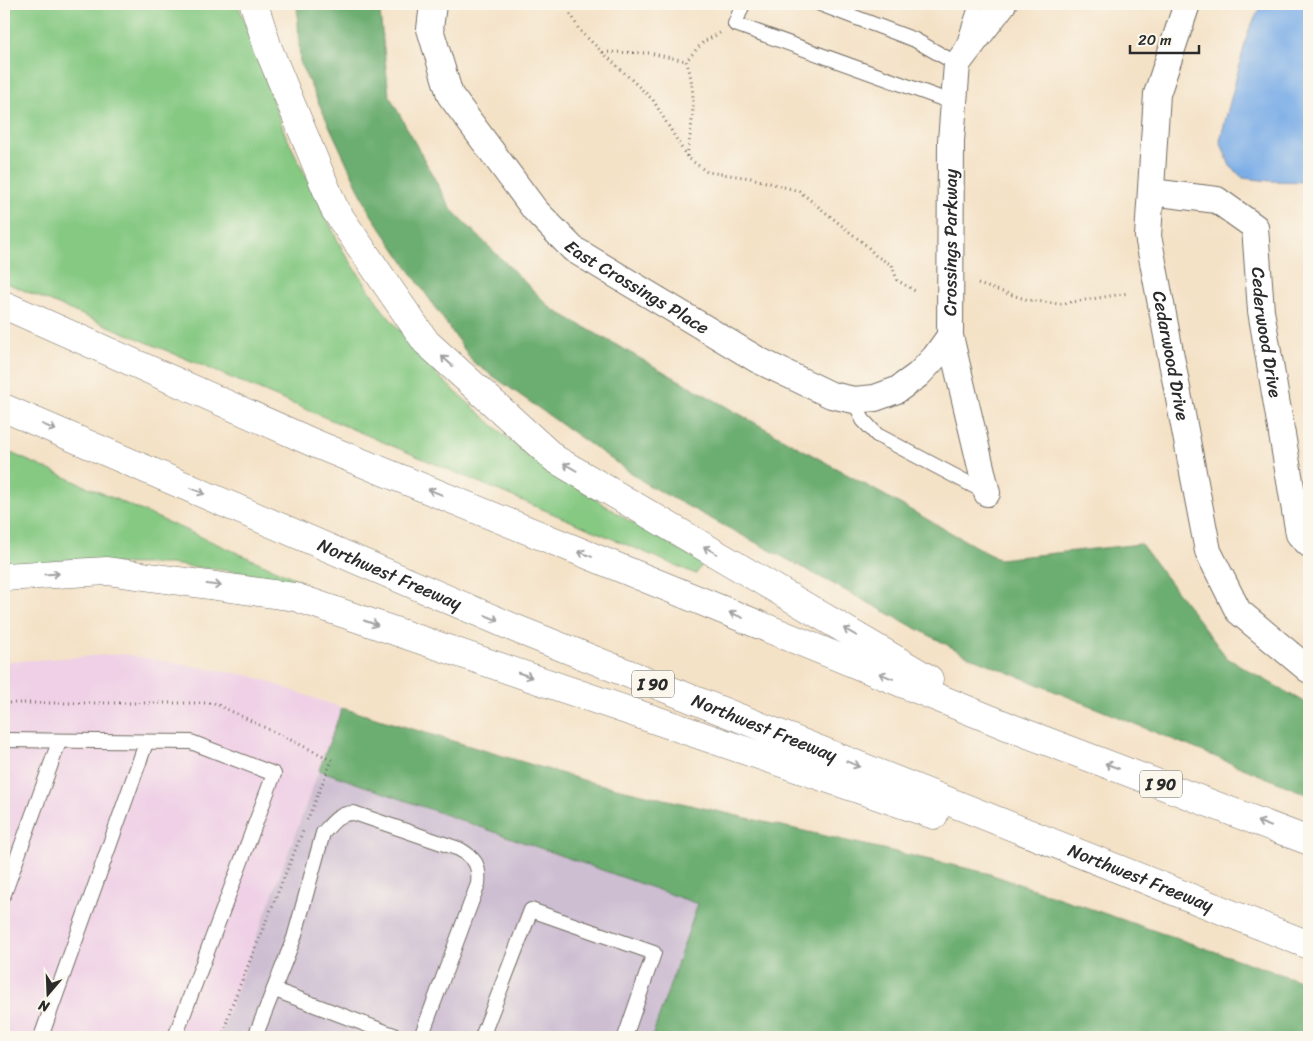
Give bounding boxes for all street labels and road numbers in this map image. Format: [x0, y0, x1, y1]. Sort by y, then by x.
street label: Crossings Parkway [934, 168, 967, 316]
street label: East Crossings Place [556, 232, 716, 343]
street label: Cederwood Drive [1242, 266, 1292, 400]
street label: Cedarwood Drive [1143, 288, 1199, 424]
street label: Northwest Freeway [313, 529, 468, 620]
road number: I 90 [632, 671, 674, 698]
street label: Northwest Freeway [687, 684, 843, 772]
road number: I 90 [1140, 771, 1182, 798]
street label: Northwest Freeway [1063, 834, 1219, 922]

